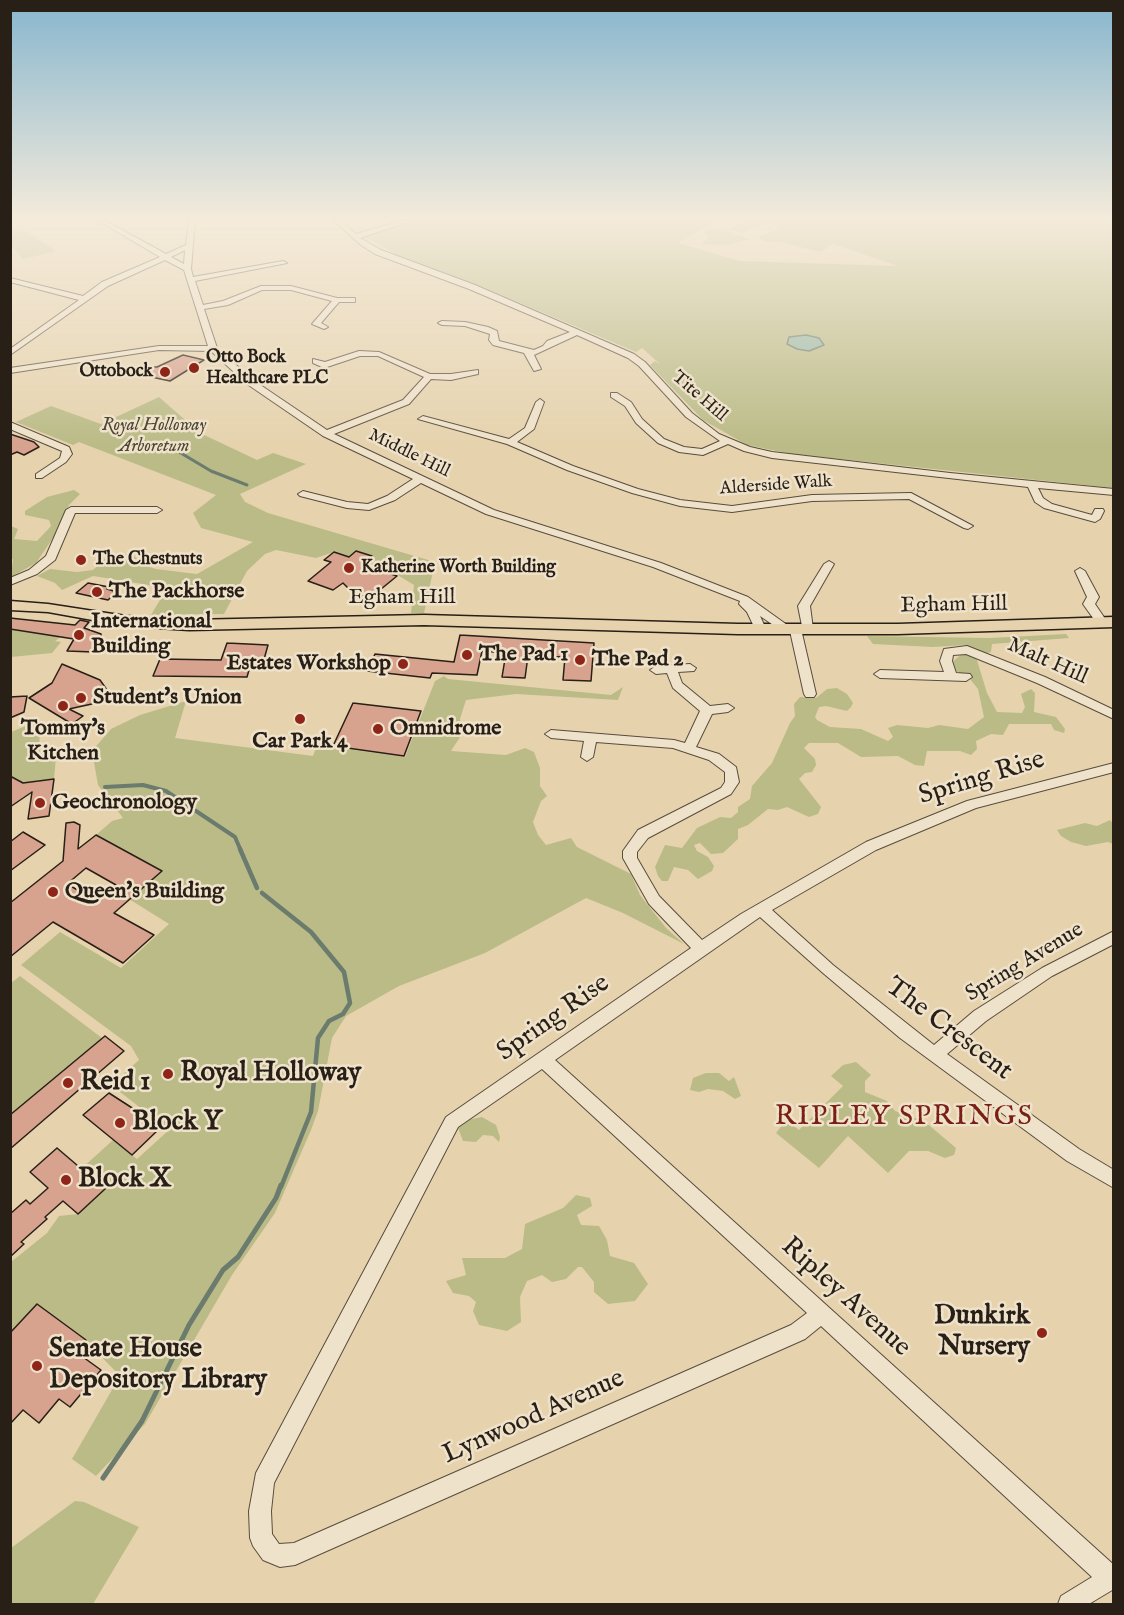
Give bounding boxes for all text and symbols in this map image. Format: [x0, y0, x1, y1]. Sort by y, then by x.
place label: Otto Bock Healthcare PLC [206, 347, 328, 389]
place label: Ottobock [79, 361, 153, 383]
marker: Otto Bock Healthcare PLC [187, 361, 201, 375]
marker: Ottobock [158, 365, 172, 379]
street label: Tite Hill [667, 367, 731, 427]
park label: Royal Holloway Arboretum [102, 415, 206, 458]
street label: Middle Hill [365, 425, 453, 483]
street label: Alderside Walk [719, 471, 833, 501]
place label: The Chestnuts [93, 549, 202, 571]
marker: The Chestnuts [74, 553, 88, 567]
place label: Katherine Worth Building [361, 557, 556, 579]
marker: Katherine Worth Building [342, 561, 356, 575]
place label: The Packhorse [109, 579, 244, 605]
marker: The Packhorse [90, 585, 104, 599]
street label: Egham Hill [348, 585, 456, 611]
street label: Egham Hill [900, 592, 1008, 620]
place label: International Building [91, 609, 211, 660]
marker: International Building [72, 628, 86, 642]
street label: Malt Hill [1003, 633, 1091, 691]
place label: The Pad 1 [479, 642, 568, 668]
place label: The Pad 2 [592, 647, 684, 673]
marker: The Pad 1 [460, 648, 474, 662]
place label: Estates Workshop [226, 651, 391, 677]
marker: The Pad 2 [573, 653, 587, 667]
marker: Estates Workshop [396, 657, 410, 671]
place label: Student's Union [93, 685, 242, 711]
marker: Student's Union [74, 691, 88, 705]
marker: Tommy's Kitchen [56, 699, 70, 713]
marker: Car Park 4 [293, 712, 307, 726]
place label: Tommy's Kitchen [21, 716, 105, 768]
place label: Omnidrome [390, 716, 501, 742]
marker: Omnidrome [371, 722, 385, 736]
place label: Car Park 4 [252, 729, 348, 755]
street label: Spring Rise [915, 745, 1049, 813]
place label: Geochronology [52, 790, 197, 816]
marker: Geochronology [33, 796, 47, 810]
place label: Queen's Building [65, 879, 224, 905]
marker: Queen's Building [46, 885, 60, 899]
street label: Spring Avenue [961, 917, 1089, 1009]
street label: Spring Rise [491, 968, 617, 1070]
street label: The Crescent [878, 972, 1018, 1088]
place label: Royal Holloway [180, 1058, 361, 1090]
place label: Reid 1 [80, 1067, 150, 1099]
marker: Royal Holloway [161, 1067, 175, 1081]
marker: Reid 1 [61, 1076, 75, 1090]
district label: RIPLEY SPRINGS [775, 1101, 1033, 1135]
place label: Block Y [132, 1107, 222, 1139]
marker: Block Y [113, 1116, 127, 1130]
place label: Block X [78, 1164, 171, 1196]
marker: Block X [59, 1173, 73, 1187]
street label: Ripley Avenue [773, 1231, 917, 1365]
place label: Dunkirk Nursery [934, 1301, 1030, 1364]
marker: Dunkirk Nursery [1035, 1326, 1049, 1340]
place label: Senate House Depository Library [49, 1334, 267, 1397]
marker: Senate House Depository Library [30, 1359, 44, 1373]
street label: Lynwood Avenue [438, 1363, 630, 1473]

